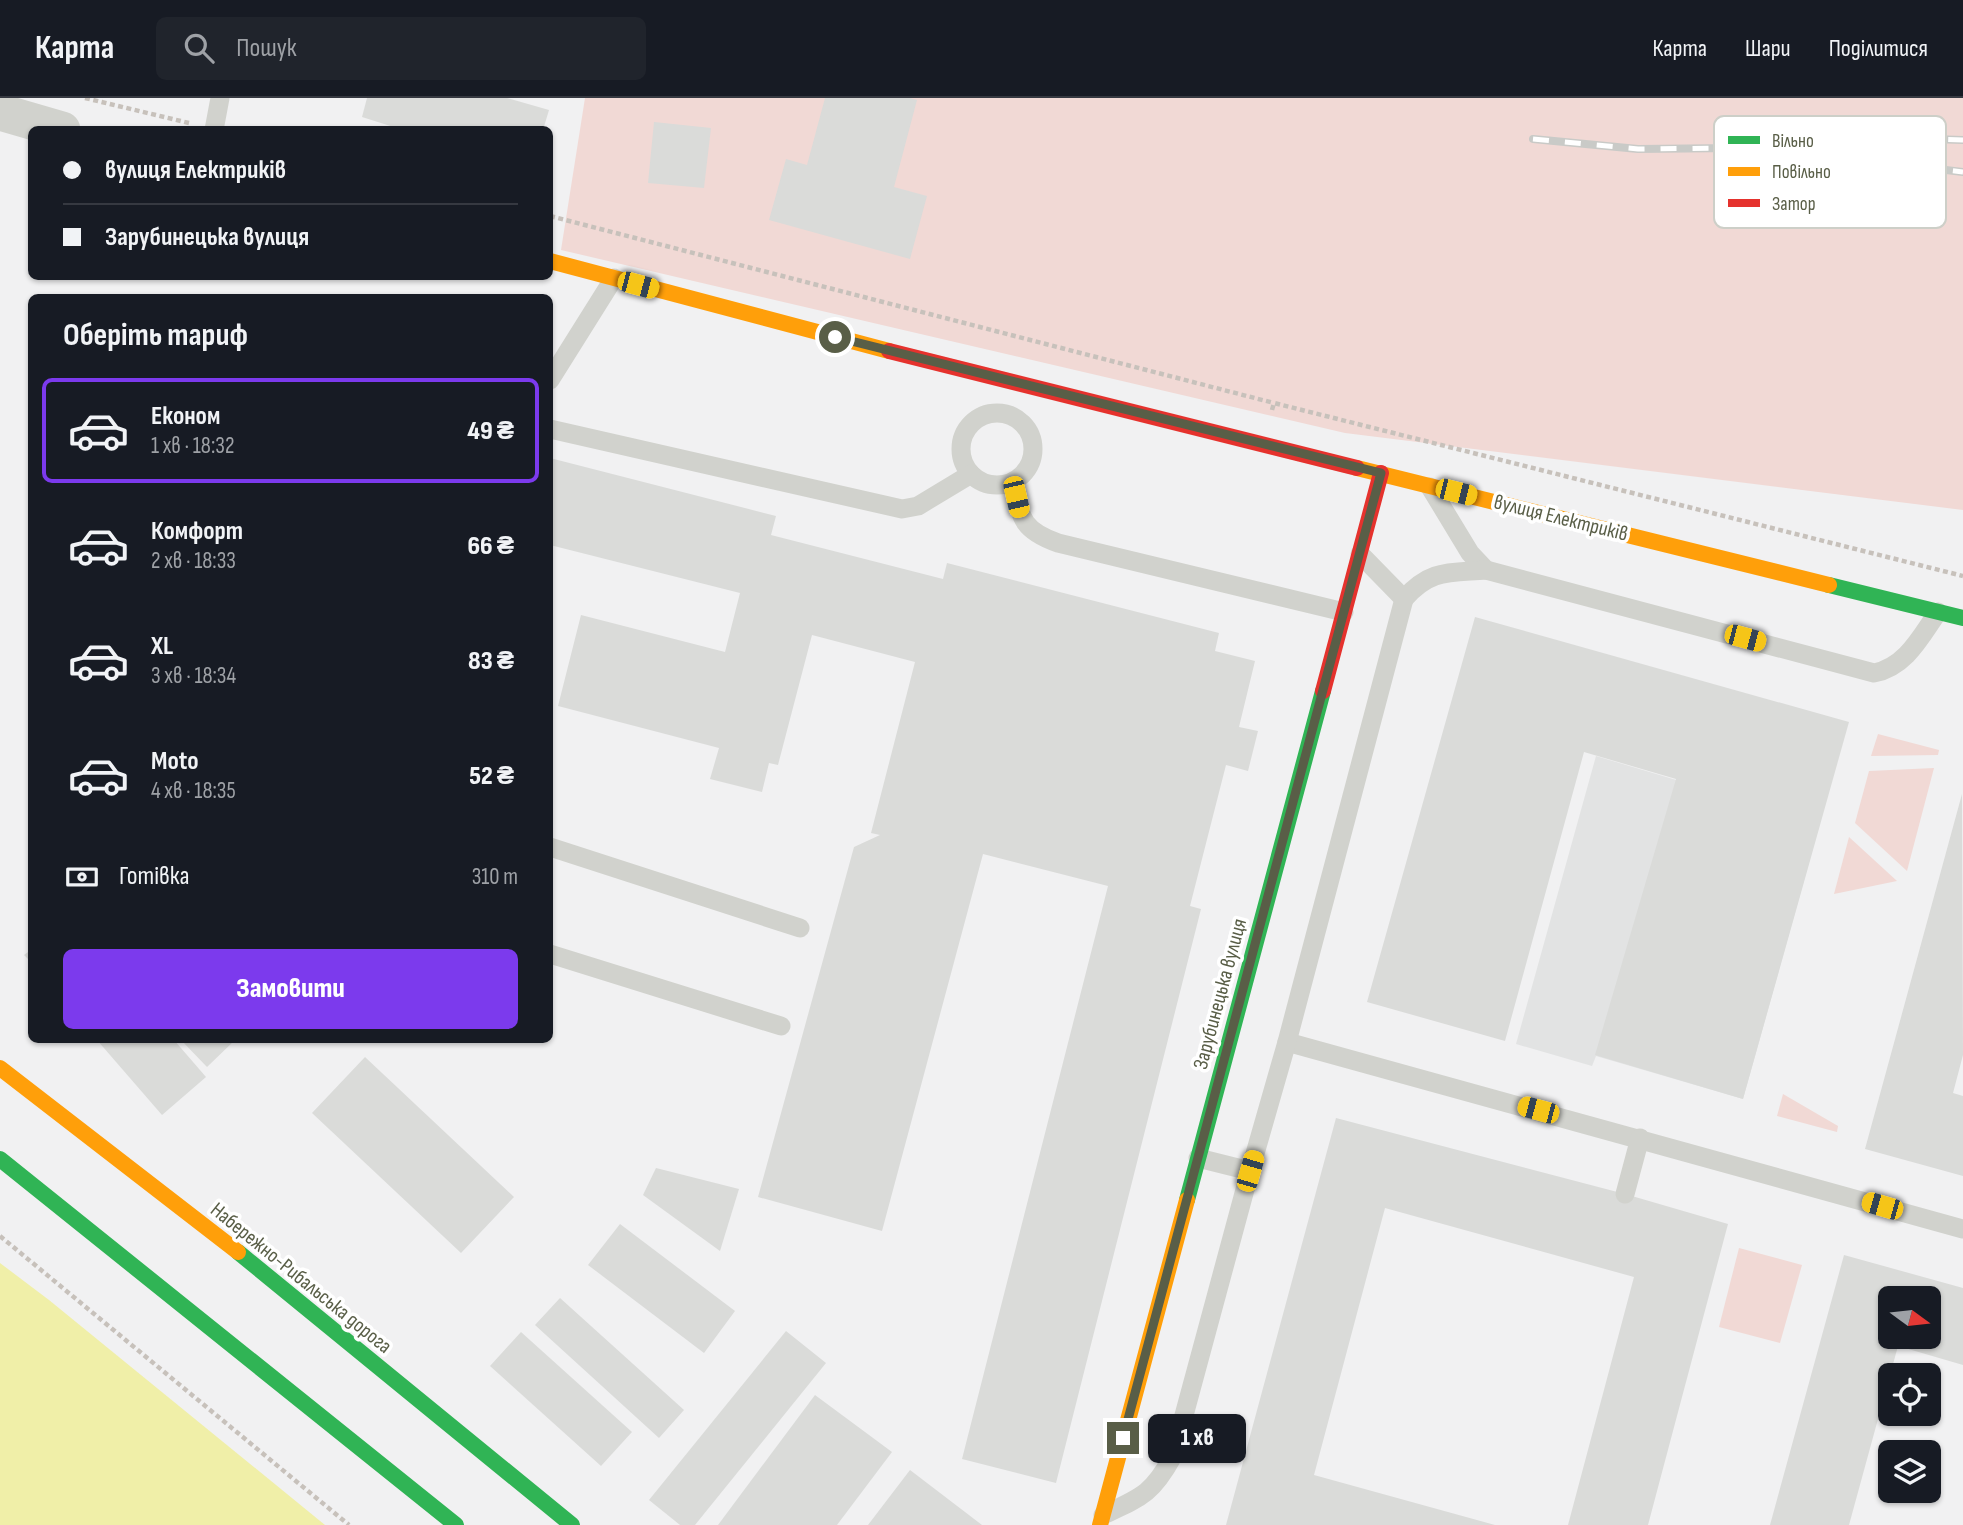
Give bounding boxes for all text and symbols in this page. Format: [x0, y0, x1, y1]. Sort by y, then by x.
search box [156, 17, 646, 80]
text: Карта [35, 28, 114, 68]
icon: search [180, 29, 218, 67]
text: Пошук [236, 33, 297, 64]
text: Карта [1652, 34, 1707, 63]
text: Шари [1745, 34, 1791, 63]
text: Поділитися [1829, 34, 1928, 63]
legend [1714, 116, 1946, 228]
text: Вільно [1772, 130, 1814, 153]
text: вулиця Електриків [105, 155, 286, 186]
text: Повільно [1772, 161, 1831, 184]
text: Затор [1772, 193, 1816, 216]
text: Зарубинецька вулиця [105, 222, 309, 253]
car [615, 269, 662, 301]
text: Оберіть тариф [63, 316, 248, 355]
route start [819, 321, 851, 353]
icon: car [67, 399, 130, 462]
text: Економ [151, 401, 220, 432]
text: 49 ₴ [467, 416, 514, 447]
text: 1 хв · 18:32 [151, 432, 234, 460]
car [1002, 474, 1031, 520]
car [1434, 477, 1479, 507]
street label: вулиця Електриків [1491, 489, 1631, 547]
icon: car [67, 514, 130, 577]
text: Комфорт [151, 516, 243, 547]
text: 66 ₴ [467, 531, 514, 562]
text: 2 хв · 18:33 [151, 547, 236, 575]
car [1722, 622, 1769, 654]
icon: car [67, 629, 130, 692]
text: XL [151, 631, 173, 662]
text: 83 ₴ [468, 646, 514, 677]
text: 3 хв · 18:34 [151, 662, 236, 690]
icon: car [67, 744, 130, 807]
text: Moto [151, 746, 199, 777]
text: 52 ₴ [469, 761, 514, 792]
text: 4 хв · 18:35 [151, 777, 236, 805]
icon: cash [63, 858, 101, 896]
text: Готівка [119, 861, 190, 892]
text: 310 m [472, 863, 518, 891]
street label: Зарубинецька вулиця [1188, 916, 1252, 1072]
button: Замовити [63, 949, 518, 1029]
car [1515, 1094, 1562, 1126]
car [1235, 1148, 1266, 1194]
car [1859, 1190, 1906, 1222]
street label: Набережно-Рибальська дорога [205, 1197, 397, 1359]
north arrow [1878, 1286, 1941, 1349]
map controls [1878, 1286, 1941, 1503]
button: locate [1878, 1363, 1941, 1426]
callout: 1 хв [1148, 1414, 1246, 1462]
route end [1107, 1422, 1139, 1454]
text: 1 хв [1180, 1424, 1214, 1452]
button: layers [1878, 1440, 1941, 1503]

